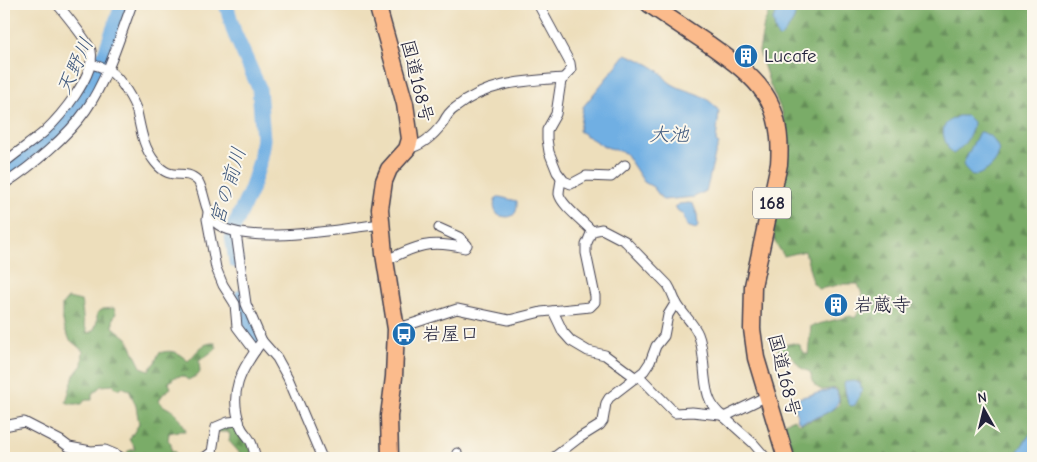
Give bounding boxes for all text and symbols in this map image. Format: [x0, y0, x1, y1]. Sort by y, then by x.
water label: 天野川 [52, 34, 98, 98]
street label: 国道168号 [396, 37, 438, 125]
building icon: Lucafe [733, 43, 759, 69]
place label: Lucafe [764, 45, 816, 67]
water label: 大池 [649, 123, 690, 146]
water label: 宮の前川 [205, 144, 251, 228]
road number: 168 [753, 188, 791, 218]
building icon: 岩蔵寺 [823, 292, 849, 318]
place label: 岩蔵寺 [854, 294, 911, 316]
bus stop icon: 岩屋口 [391, 321, 417, 347]
place label: 岩屋口 [422, 323, 479, 345]
street label: 国道168号 [763, 331, 805, 419]
north arrow [960, 384, 1010, 434]
text: N [977, 389, 988, 407]

